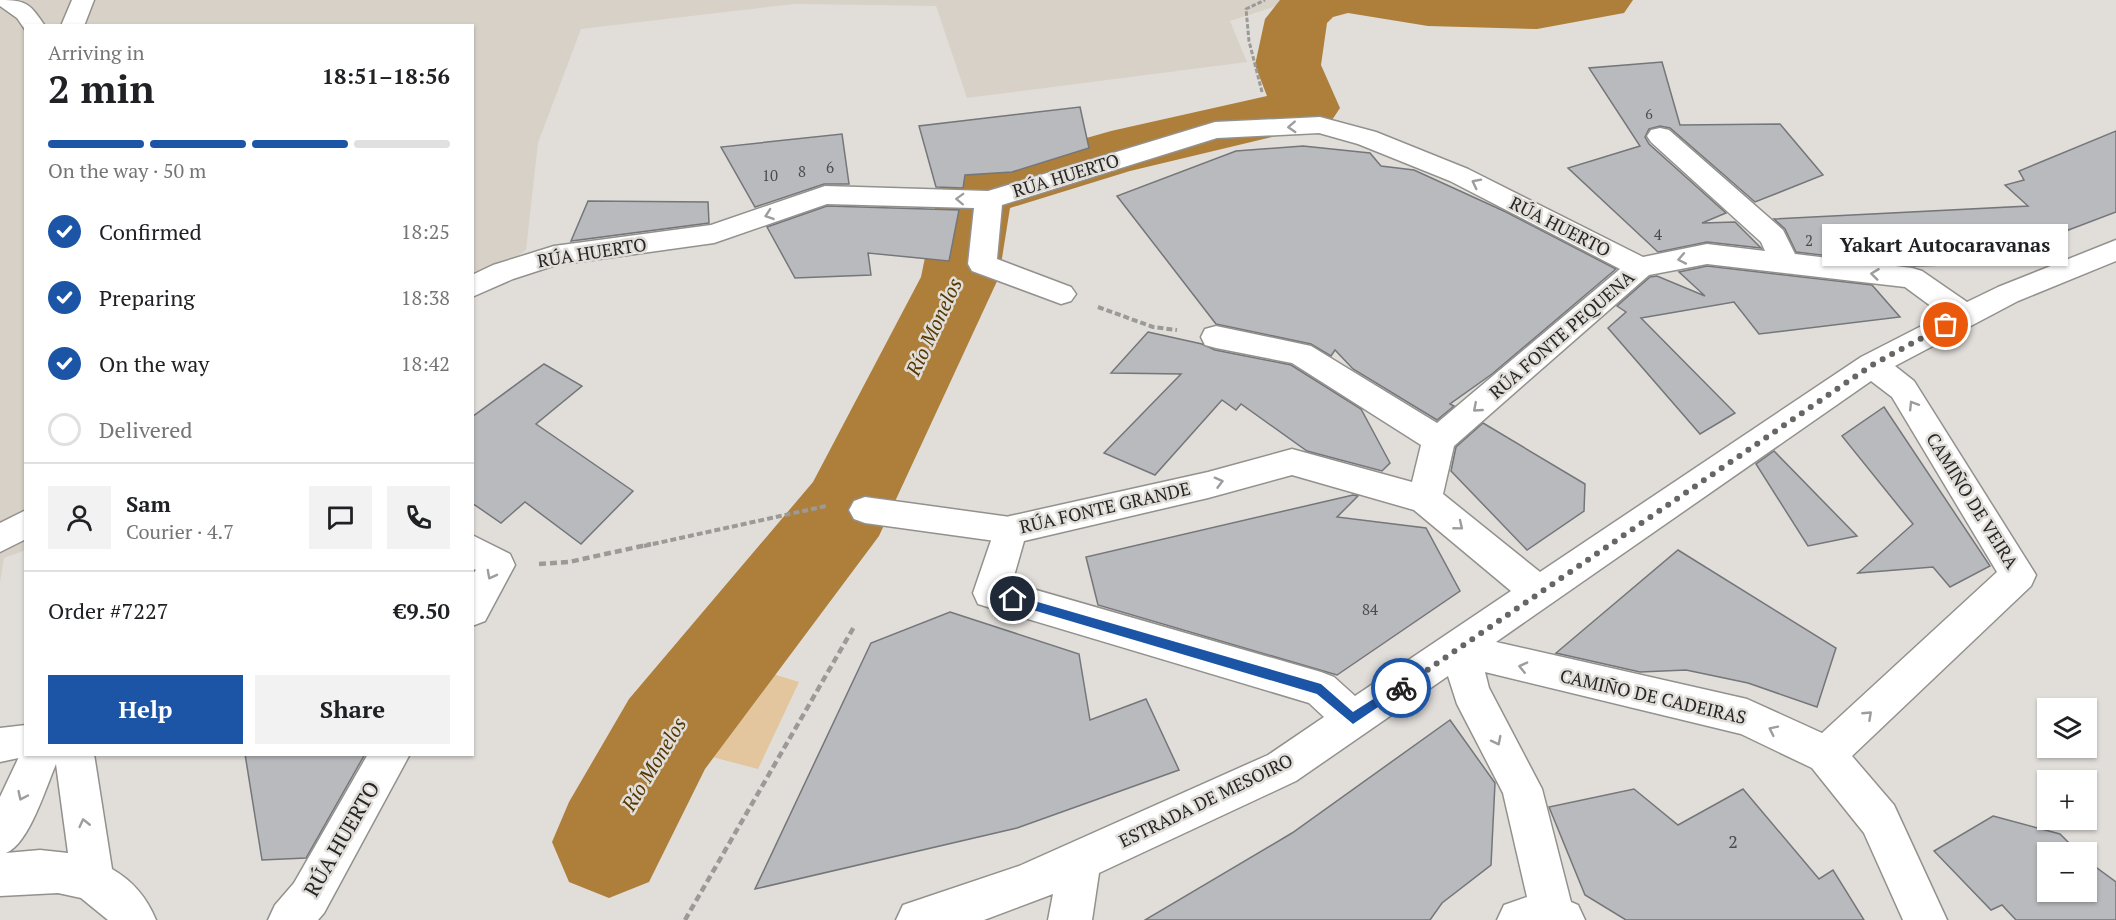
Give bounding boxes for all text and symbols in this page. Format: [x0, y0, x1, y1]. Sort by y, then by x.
text: Arriving in [48, 39, 144, 66]
text: 18:51–18:56 [322, 61, 450, 90]
text: 2 min [48, 62, 155, 114]
house number: 6 [1645, 104, 1653, 123]
one-way arrow [1287, 120, 1296, 133]
street label: RÚA HUERTO [1010, 147, 1122, 203]
text: On the way · 50 m [48, 157, 206, 184]
house number: 6 [826, 157, 834, 177]
house number: 8 [798, 161, 806, 181]
house number: 10 [762, 165, 778, 185]
one-way arrow [1471, 179, 1482, 191]
street label: RÚA HUERTO [1506, 190, 1615, 262]
one-way arrow [956, 193, 965, 205]
one-way arrow [764, 208, 774, 221]
icon: check [48, 215, 81, 248]
text: Confirmed [99, 217, 202, 246]
text: 18:25 [401, 218, 450, 245]
callout: Yakart Autocaravanas [1823, 223, 2069, 265]
house number: 4 [1654, 224, 1662, 244]
house number: 2 [1805, 230, 1813, 250]
text: Yakart Autocaravanas [1840, 231, 2050, 258]
street label: RÚA HUERTO [536, 232, 648, 272]
one-way arrow [1677, 252, 1687, 265]
street label: RÚA FONTE PEQUENA [1484, 264, 1639, 404]
one-way arrow [1871, 268, 1880, 281]
water label: Río Monelos [899, 274, 968, 381]
icon: check [48, 281, 81, 314]
text: Preparing [99, 283, 195, 312]
text: 18:38 [401, 284, 450, 311]
pin [1920, 299, 1971, 350]
icon: bag [1929, 308, 1962, 341]
icon: check [48, 347, 81, 380]
text: On the way [99, 349, 209, 378]
text: 18:42 [401, 350, 450, 377]
one-way arrow [1473, 401, 1484, 412]
one-way arrow [1909, 401, 1921, 411]
text: Delivered [99, 415, 192, 444]
street label: CAMIÑO DE VEIRA [1921, 428, 2025, 574]
street label: RÚA FONTE GRANDE [1017, 476, 1193, 538]
one-way arrow [1213, 477, 1223, 490]
button: person [48, 486, 111, 549]
button: chat [309, 486, 372, 549]
button: phone [387, 486, 450, 549]
text: Sam [126, 489, 171, 518]
text: Courier · 4.7 [126, 518, 234, 545]
one-way arrow [1453, 519, 1464, 530]
one-way arrow [487, 569, 499, 580]
pin [987, 573, 1038, 624]
icon: home [996, 582, 1029, 615]
text: Order #7227 [48, 596, 168, 625]
text: €9.50 [394, 596, 450, 625]
house number: 84 [1362, 599, 1378, 619]
courier [1371, 658, 1431, 718]
one-way arrow [1519, 661, 1529, 674]
street label: CAMIÑO DE CADEIRAS [1558, 663, 1749, 729]
icon: bike [1385, 672, 1418, 705]
button: Help [48, 675, 243, 744]
button: Share [255, 675, 450, 744]
map controls [2037, 698, 2097, 902]
button: layers [2037, 698, 2097, 758]
one-way arrow [1862, 711, 1872, 722]
water label: Río Monelos [615, 712, 692, 816]
one-way arrow [1768, 725, 1779, 737]
one-way arrow [1490, 735, 1501, 746]
street label: ESTRADA DE MESOIRO [1115, 748, 1296, 853]
button: + [2037, 770, 2097, 830]
street label: RÚA HUERTO [297, 776, 385, 901]
one-way arrow [17, 789, 29, 800]
one-way arrow [78, 818, 91, 828]
house number: 2 [1728, 829, 1738, 853]
button: − [2037, 842, 2097, 902]

